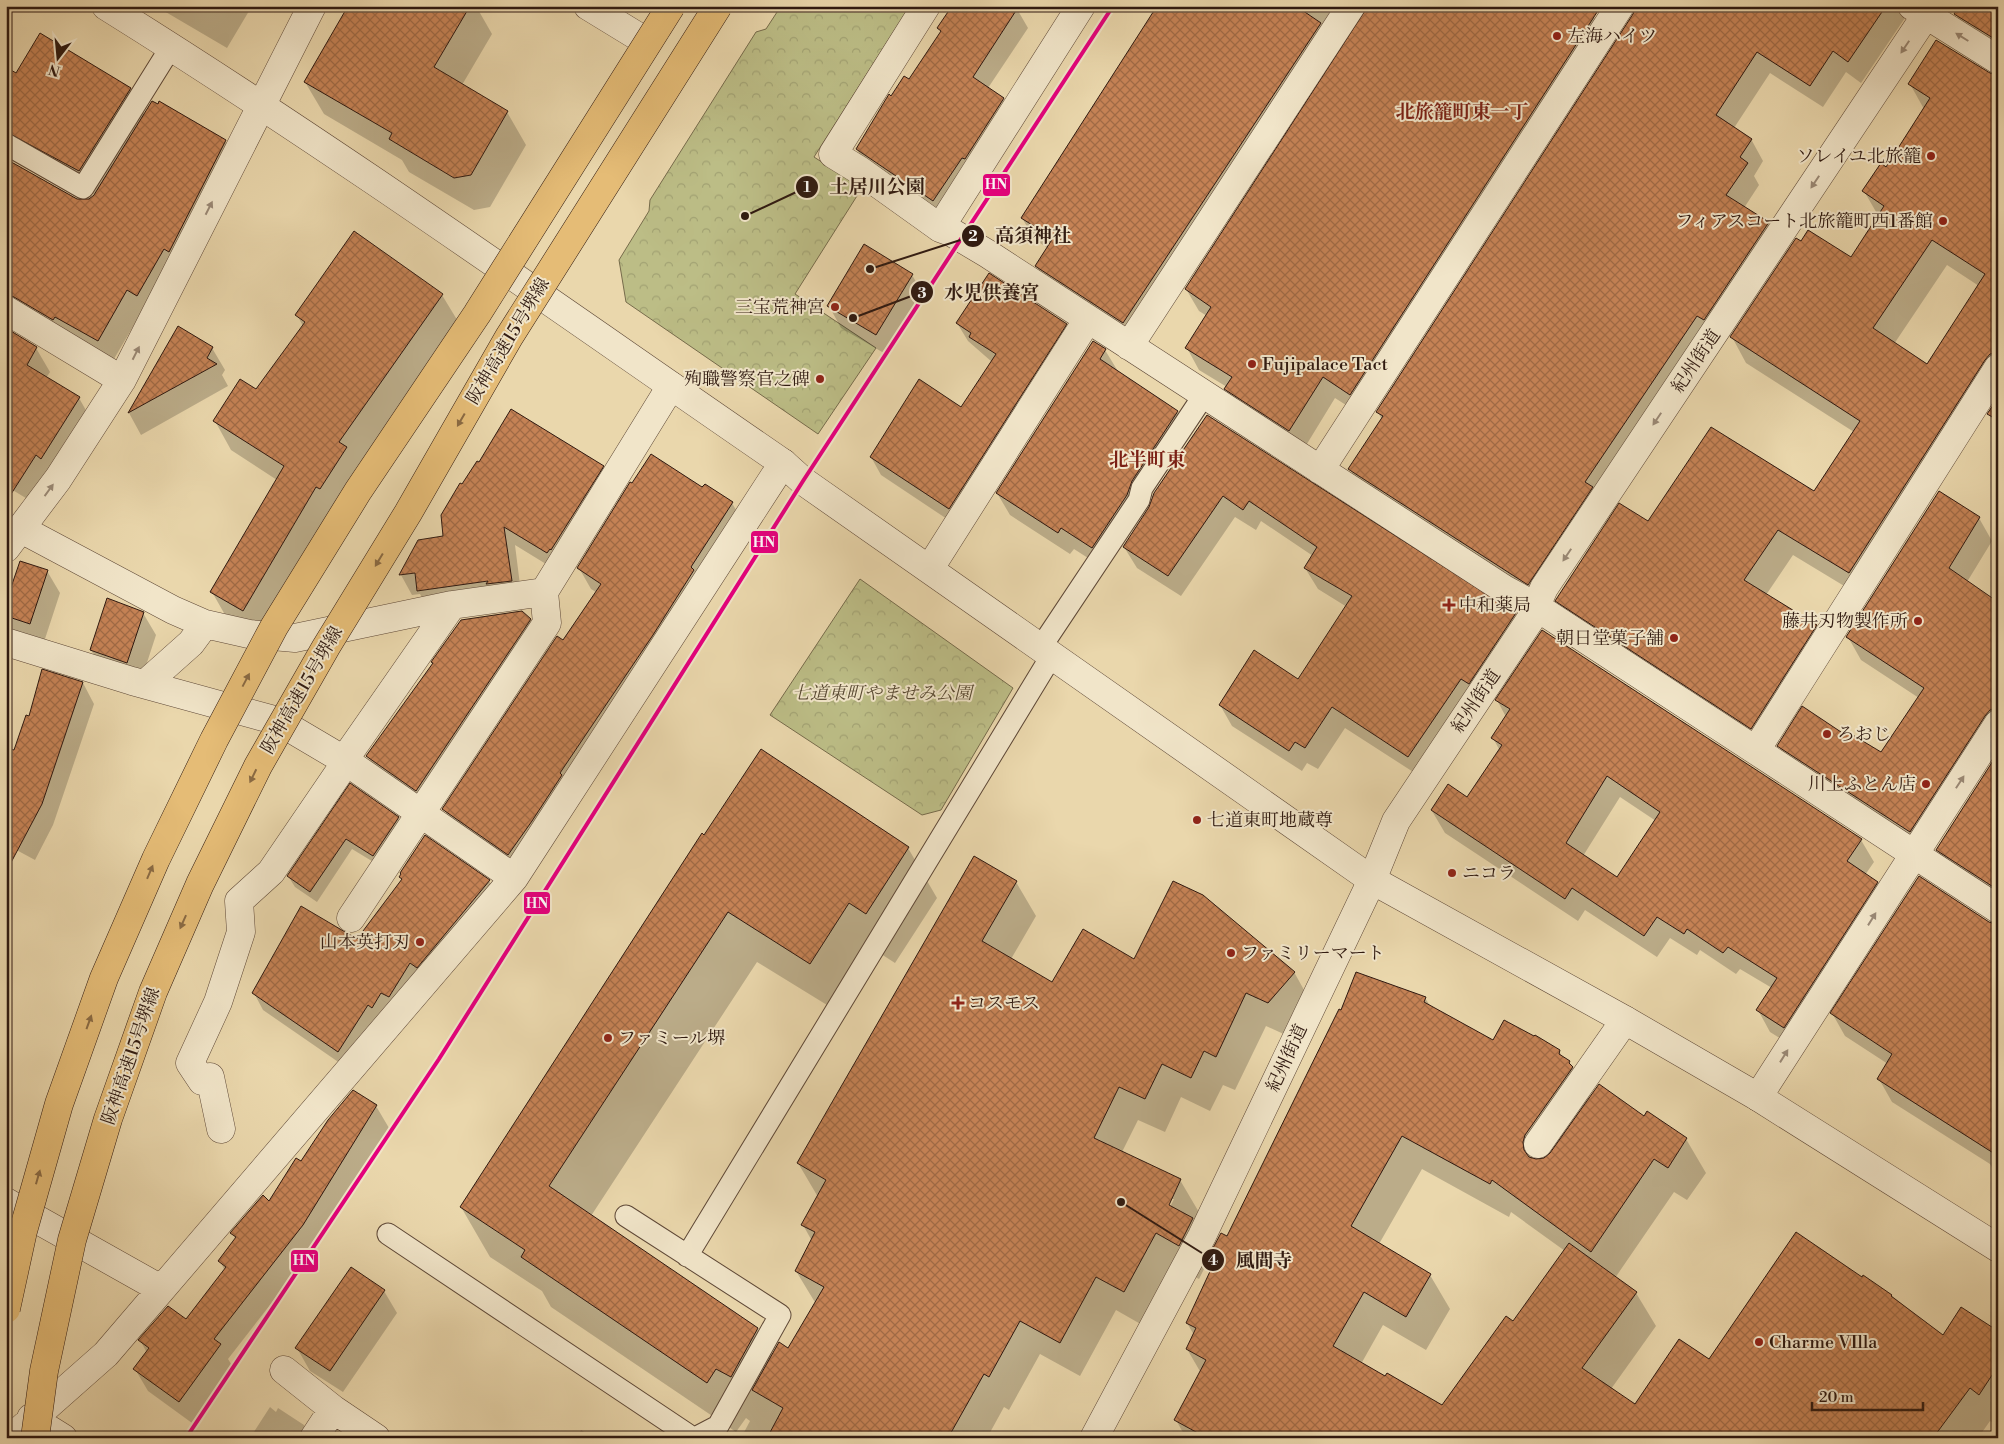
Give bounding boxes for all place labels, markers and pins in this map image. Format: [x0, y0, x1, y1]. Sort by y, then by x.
place label: 左海ハイツ [1567, 25, 1657, 48]
marker: 左海ハイツ [1551, 30, 1563, 42]
place label: ソレイユ北旅籠 [1797, 145, 1921, 168]
marker: ソレイユ北旅籠 [1925, 150, 1937, 162]
callout: 土居川公園 [794, 170, 934, 204]
place label: フィアスコート北旅籠町西1番館 [1675, 210, 1933, 233]
marker: フィアスコート北旅籠町西1番館 [1937, 215, 1949, 227]
callout: 高須神社 [960, 219, 1081, 253]
callout: 水児供養宮 [910, 275, 1050, 309]
place label: 三宝荒神宮 [735, 296, 825, 319]
marker: 三宝荒神宮 [829, 301, 841, 313]
place label: Fujipalace Tact [1262, 353, 1388, 376]
marker: Fujipalace Tact [1246, 358, 1258, 370]
place label: 殉職警察官之碑 [684, 368, 810, 391]
marker: 殉職警察官之碑 [814, 373, 826, 385]
place label: 中和薬局 [1459, 594, 1531, 617]
marker: 中和薬局 [1443, 599, 1455, 611]
place label: 藤井刃物製作所 [1782, 610, 1908, 633]
marker: 藤井刃物製作所 [1912, 615, 1924, 627]
place label: 朝日堂菓子舗 [1556, 627, 1664, 650]
marker: 朝日堂菓子舗 [1668, 632, 1680, 644]
place label: ろおじ [1837, 723, 1891, 746]
marker: ろおじ [1821, 728, 1833, 740]
place label: 川上ふとん店 [1808, 773, 1916, 796]
marker: 川上ふとん店 [1920, 778, 1932, 790]
place label: 七道東町地蔵尊 [1207, 809, 1333, 832]
marker: 七道東町地蔵尊 [1191, 814, 1203, 826]
place label: ニコラ [1462, 862, 1516, 885]
marker: ニコラ [1446, 867, 1458, 879]
place label: 山本英打刃 [320, 931, 410, 954]
marker: 山本英打刃 [414, 936, 426, 948]
place label: ファミリーマート [1241, 942, 1385, 965]
marker: ファミリーマート [1225, 947, 1237, 959]
place label: コスモス [968, 992, 1040, 1015]
marker: コスモス [952, 997, 964, 1009]
place label: ファミール堺 [618, 1027, 725, 1050]
marker: ファミール堺 [602, 1032, 614, 1044]
callout: 風間寺 [1201, 1243, 1303, 1277]
place label: Charme VIlla [1769, 1331, 1878, 1354]
marker: Charme VIlla [1753, 1336, 1765, 1348]

